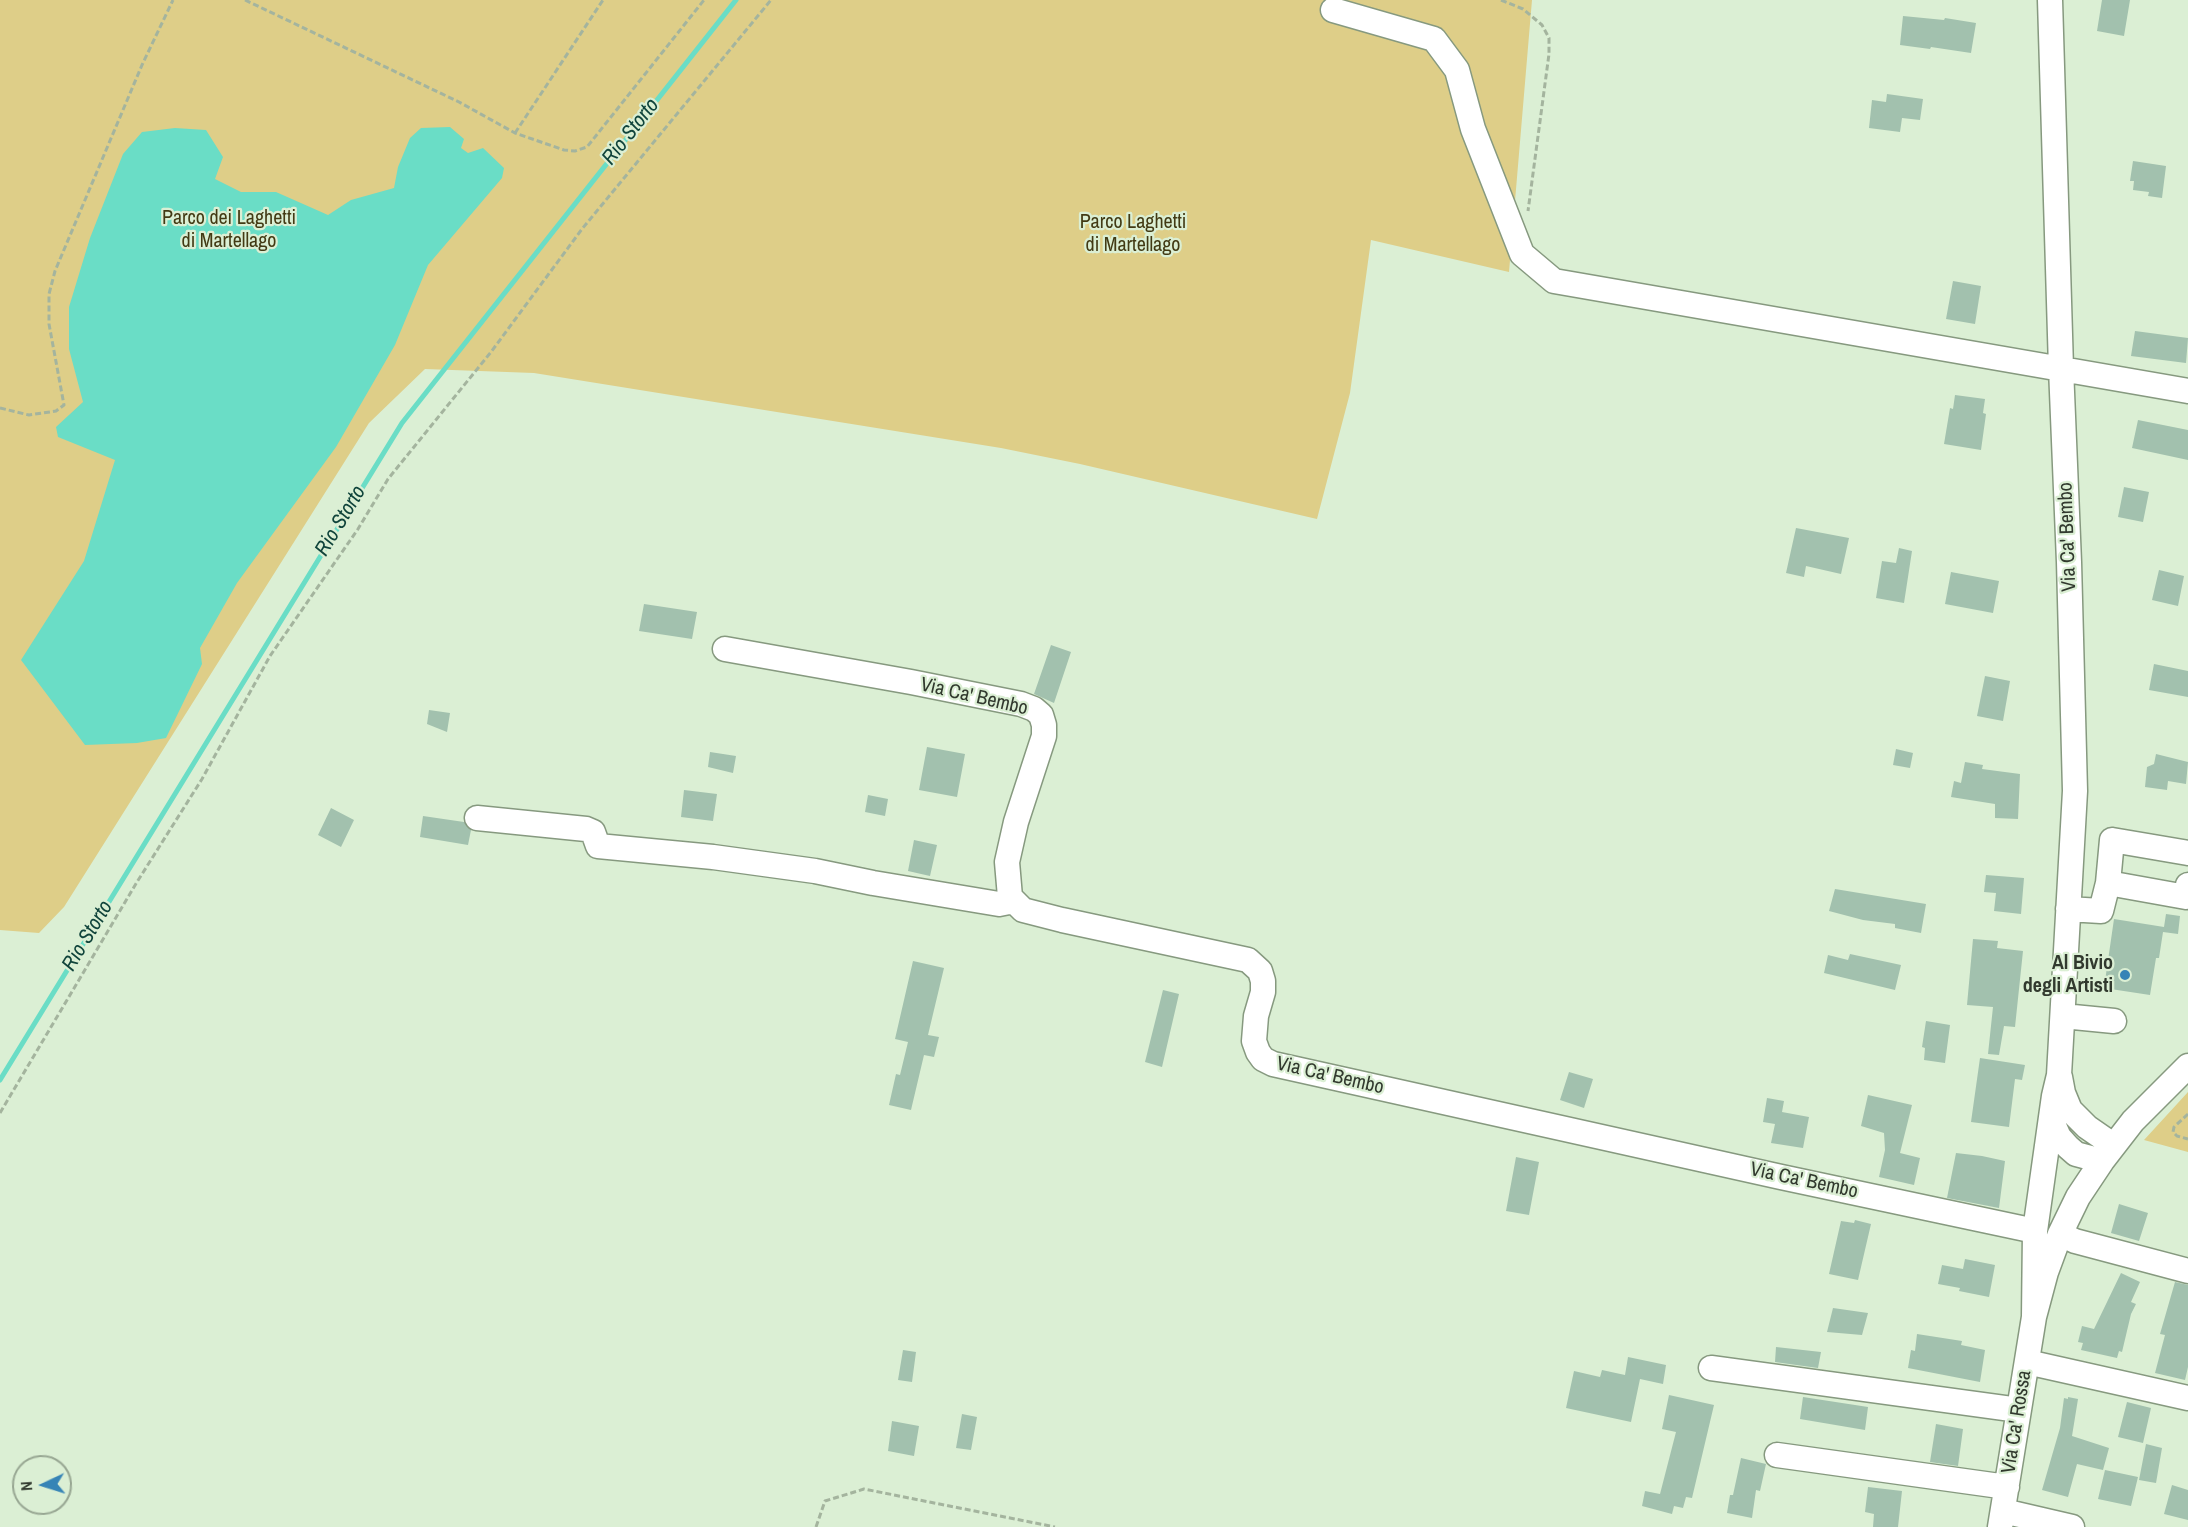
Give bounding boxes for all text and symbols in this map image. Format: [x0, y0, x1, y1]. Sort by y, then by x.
water label: Rio Storto [597, 94, 665, 170]
park label: Parco dei Laghetti di Martellago [162, 207, 296, 254]
park label: Parco Laghetti di Martellago [1080, 211, 1186, 258]
water label: Rio Storto [310, 481, 372, 561]
street label: Via Ca' Bembo [2054, 482, 2082, 592]
street label: Via Ca' Bembo [918, 673, 1030, 721]
water label: Rio Storto [57, 896, 119, 976]
place label: Al Bivio degli Artisti [2023, 952, 2113, 999]
marker: Al Bivio degli Artisti [2118, 968, 2132, 982]
street label: Via Ca' Bembo [1274, 1052, 1386, 1100]
street label: Via Ca' Bembo [1748, 1158, 1860, 1204]
street label: Via Ca' Rossa [1997, 1369, 2037, 1475]
north arrow [12, 1455, 72, 1515]
text: N [15, 1481, 37, 1492]

